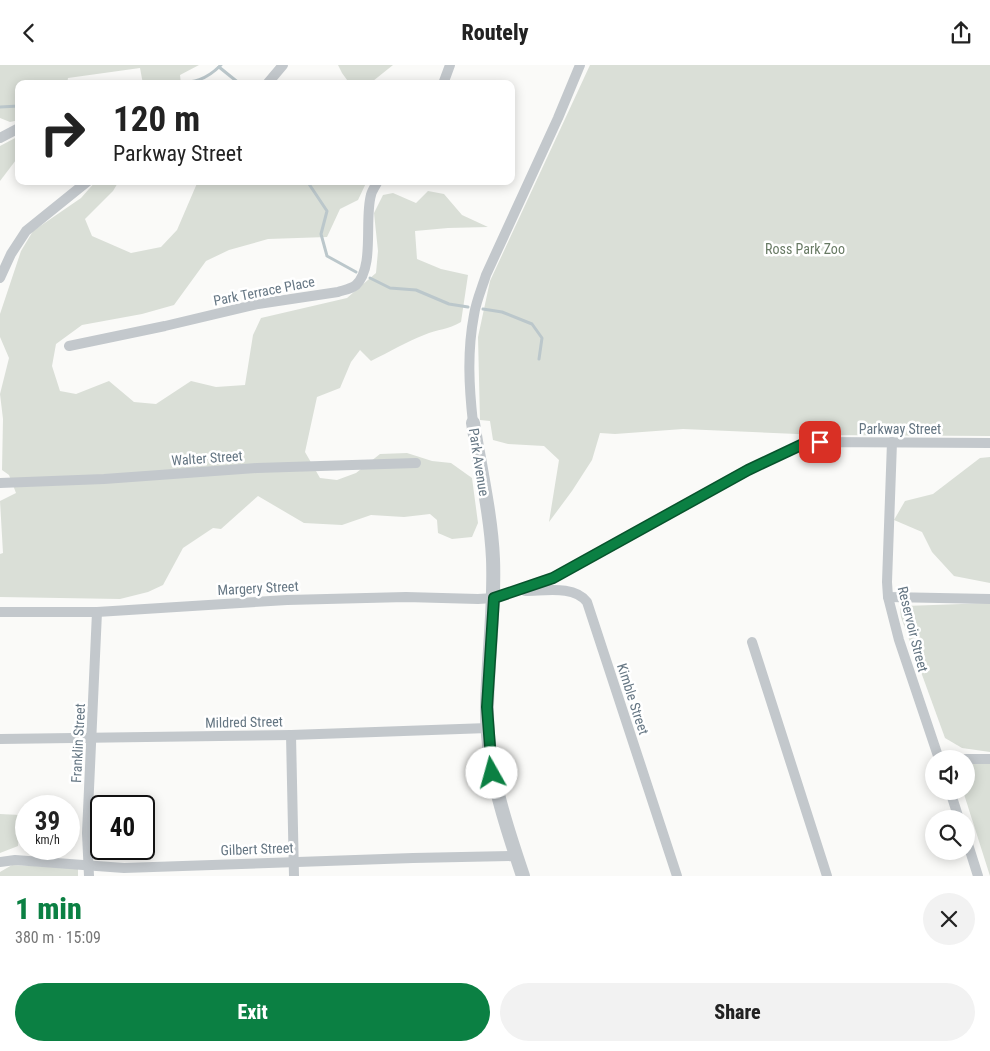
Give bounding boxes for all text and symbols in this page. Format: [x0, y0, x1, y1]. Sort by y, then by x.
icon: back [15, 19, 43, 47]
icon: share [947, 19, 975, 47]
text: Routely [461, 20, 529, 45]
text: 120 m [113, 99, 200, 140]
icon: right [30, 100, 95, 165]
text: Parkway Street [113, 141, 243, 166]
park label: Ross Park Zoo [765, 241, 845, 257]
street label: Park Terrace Place [212, 273, 317, 309]
pin [799, 421, 841, 463]
street label: Parkway Street [859, 421, 941, 437]
street label: Park Avenue [466, 427, 492, 498]
icon: arrive [806, 428, 834, 456]
street label: Walter Street [171, 448, 243, 468]
street label: Margery Street [217, 578, 299, 598]
street label: Reservoir Street [895, 584, 931, 674]
street label: Kimble Street [614, 661, 652, 737]
street label: Franklin Street [68, 703, 88, 783]
street label: Mildred Street [205, 713, 283, 731]
position arrow [465, 746, 517, 798]
map controls [925, 750, 975, 860]
button: sound [925, 750, 975, 800]
speed limit sign: 40 [90, 795, 155, 860]
text: 39 [35, 807, 60, 836]
button: search [925, 810, 975, 860]
text: km/h [35, 833, 60, 847]
street label: Gilbert Street [220, 840, 294, 858]
text: 1 min [15, 891, 82, 926]
button: close [923, 893, 975, 945]
text: 380 m · 15:09 [15, 928, 101, 947]
button: Exit [15, 983, 490, 1041]
button: Share [500, 983, 975, 1041]

